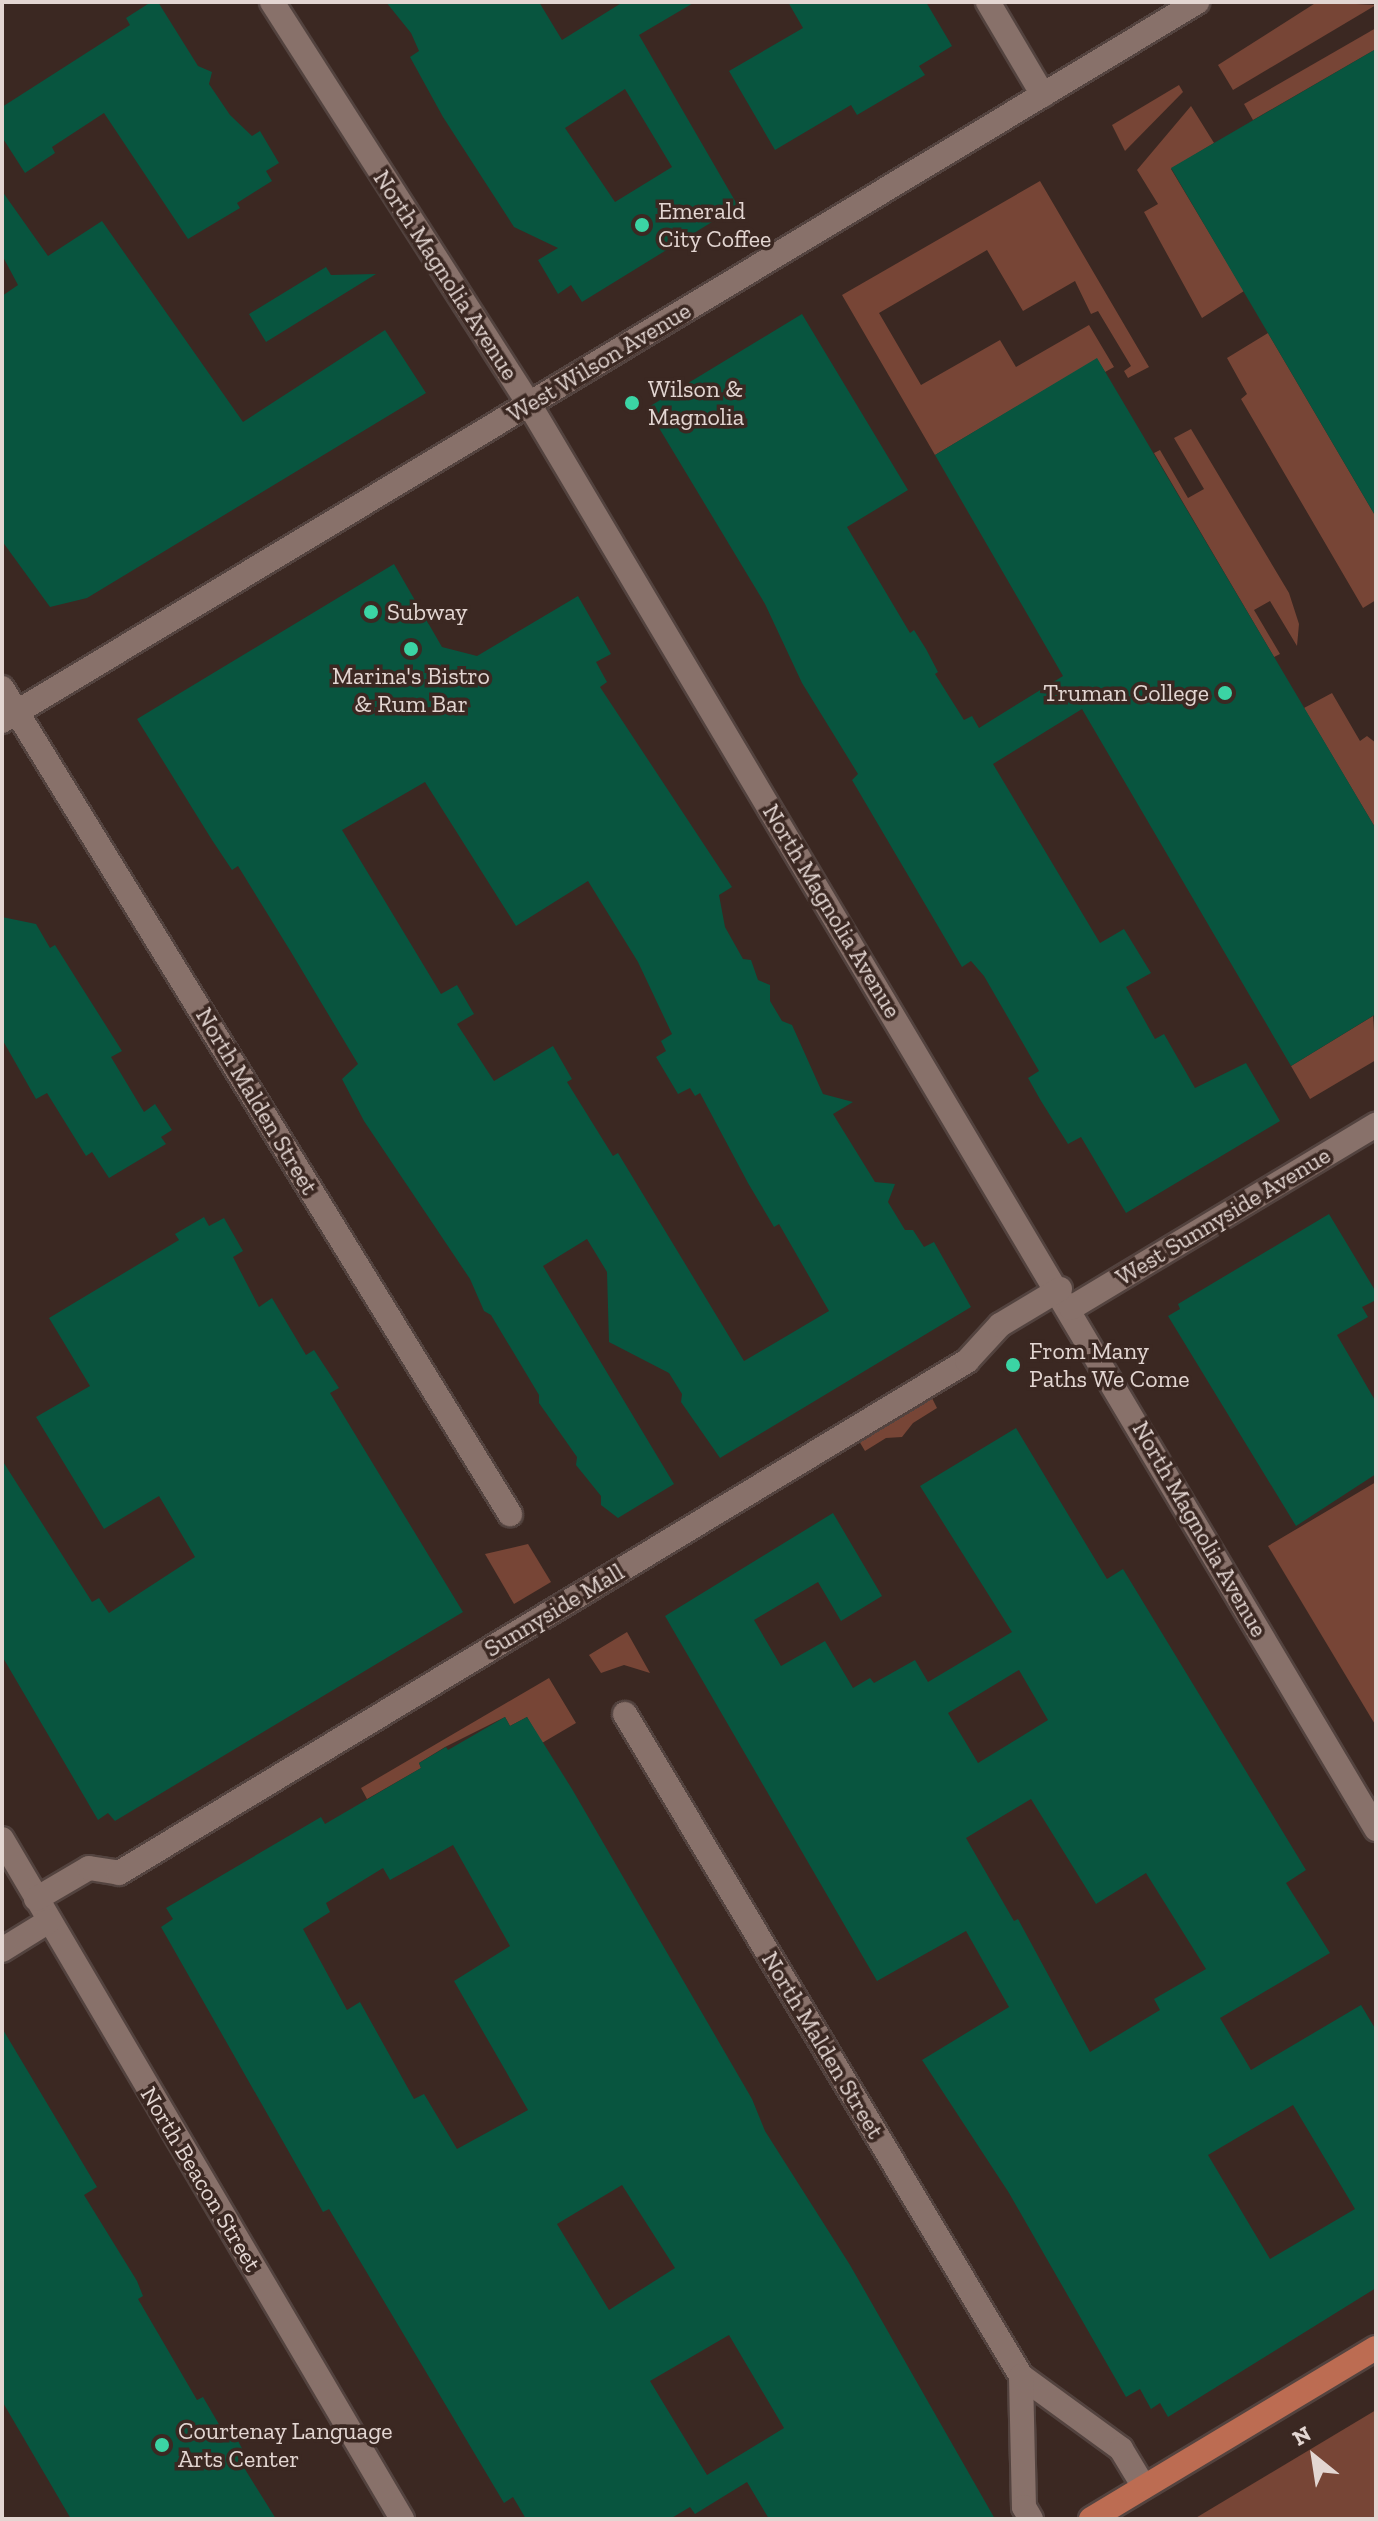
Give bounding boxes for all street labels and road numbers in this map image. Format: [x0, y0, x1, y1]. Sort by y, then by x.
street label: North Magnolia Avenue [367, 164, 525, 386]
street label: West Wilson Avenue [501, 295, 697, 429]
street label: North Magnolia Avenue [756, 798, 908, 1024]
street label: North Malden Street [190, 1002, 324, 1200]
street label: West Sunnyside Avenue [1110, 1140, 1336, 1292]
street label: North Magnolia Avenue [1126, 1416, 1274, 1642]
street label: Sunnyside Mall [479, 1557, 629, 1663]
street label: North Malden Street [756, 1946, 890, 2144]
street label: North Beacon Street [134, 2081, 268, 2277]

